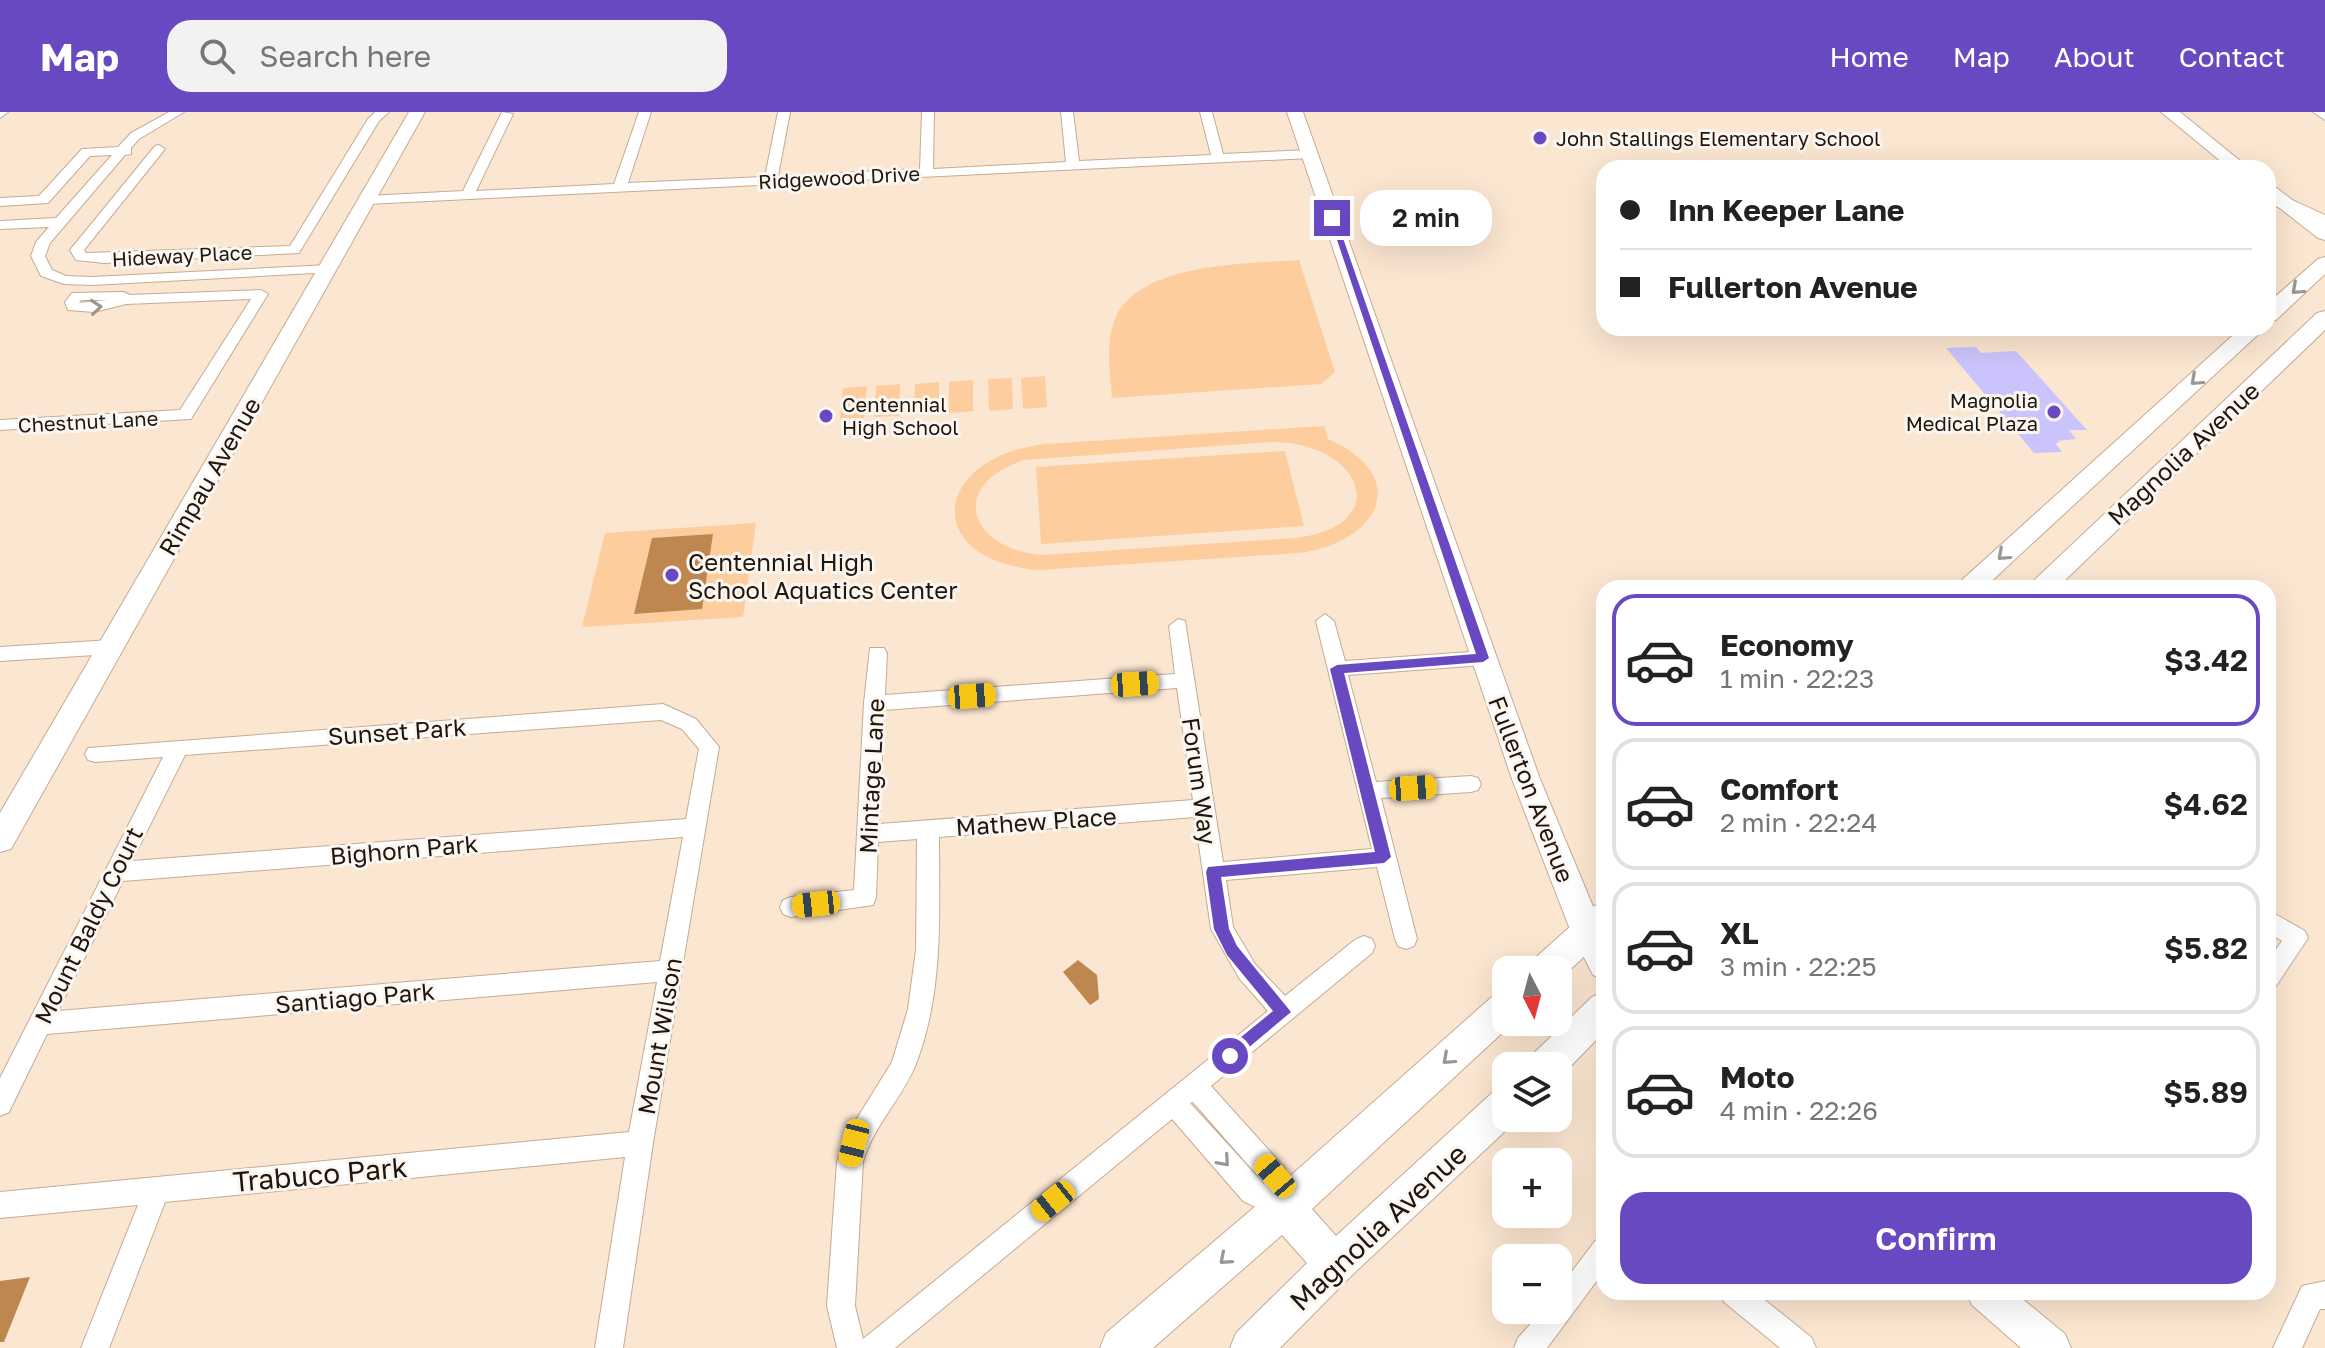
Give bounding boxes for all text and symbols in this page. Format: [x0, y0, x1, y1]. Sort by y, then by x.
search box [167, 20, 727, 92]
text: Map [40, 34, 119, 79]
icon: search [195, 34, 239, 78]
text: Search here [259, 38, 431, 74]
text: Home [1830, 40, 1909, 73]
text: Map [1953, 40, 2010, 73]
text: About [2054, 40, 2135, 73]
text: Contact [2179, 40, 2285, 73]
place label: John Stallings Elementary School [1556, 126, 1880, 150]
marker: John Stallings Elementary School [1531, 129, 1549, 147]
street label: Ridgewood Drive [758, 161, 920, 193]
callout: 2 min [1360, 190, 1492, 246]
text: Inn Keeper Lane [1668, 192, 1905, 228]
route end [1314, 200, 1350, 236]
text: 2 min [1392, 202, 1460, 233]
street label: Hideway Place [111, 239, 253, 271]
text: Fullerton Avenue [1668, 269, 1918, 305]
one-way arrow [2291, 280, 2306, 294]
one-way arrow [90, 299, 103, 316]
one-way arrow [2191, 371, 2205, 386]
street label: Magnolia Avenue [2101, 375, 2265, 531]
place label: Magnolia Medical Plaza [1906, 388, 2038, 435]
street label: Rimpau Avenue [152, 392, 266, 560]
place label: Centennial High School [842, 392, 959, 439]
marker: Magnolia Medical Plaza [2045, 403, 2063, 421]
street label: Chestnut Lane [17, 405, 159, 437]
marker: Centennial High School [817, 407, 835, 425]
one-way arrow [1998, 545, 2013, 560]
place label: Centennial High School Aquatics Center [688, 547, 958, 604]
marker: Centennial High School Aquatics Center [663, 566, 681, 584]
icon: car [1624, 624, 1696, 696]
text: Economy [1720, 627, 1854, 663]
text: $3.42 [2164, 642, 2248, 678]
text: 1 min · 22:23 [1720, 663, 1874, 694]
car [1110, 670, 1160, 698]
car [947, 682, 997, 710]
street label: Fullerton Avenue [1483, 692, 1581, 886]
street label: Mintage Lane [852, 698, 890, 854]
street label: Sunset Park [327, 712, 467, 750]
street label: Forum Way [1177, 716, 1223, 846]
icon: car [1624, 768, 1696, 840]
text: Comfort [1720, 771, 1839, 807]
car [1388, 774, 1438, 802]
text: $4.62 [2163, 786, 2248, 822]
street label: Mathew Place [954, 801, 1118, 841]
text: 2 min · 22:24 [1720, 807, 1877, 838]
street label: Mount Baldy Court [28, 822, 148, 1028]
street label: Bighorn Park [329, 828, 479, 870]
car [791, 890, 841, 918]
icon: car [1624, 912, 1696, 984]
text: XL [1720, 915, 1759, 951]
text: $5.82 [2164, 930, 2248, 966]
text: 3 min · 22:25 [1720, 951, 1877, 982]
street label: Mount Wilson [631, 955, 687, 1117]
north arrow [1492, 956, 1572, 1036]
map controls [1492, 956, 1572, 1324]
street label: Santiago Park [274, 976, 436, 1018]
route start [1212, 1038, 1248, 1074]
one-way arrow [1443, 1049, 1458, 1063]
button: layers [1492, 1052, 1572, 1132]
icon: car [1624, 1056, 1696, 1128]
text: Moto [1720, 1059, 1795, 1095]
text: $5.89 [2163, 1074, 2248, 1110]
text: 4 min · 22:26 [1720, 1095, 1878, 1126]
car [837, 1117, 871, 1169]
street label: Magnolia Avenue [1283, 1137, 1473, 1317]
button: + [1492, 1148, 1572, 1228]
street label: Trabuco Park [231, 1150, 409, 1198]
car [1250, 1150, 1300, 1202]
one-way arrow [1215, 1151, 1229, 1166]
car [1027, 1177, 1079, 1225]
button: Confirm [1620, 1192, 2252, 1284]
button: − [1492, 1244, 1572, 1324]
one-way arrow [1219, 1249, 1234, 1264]

